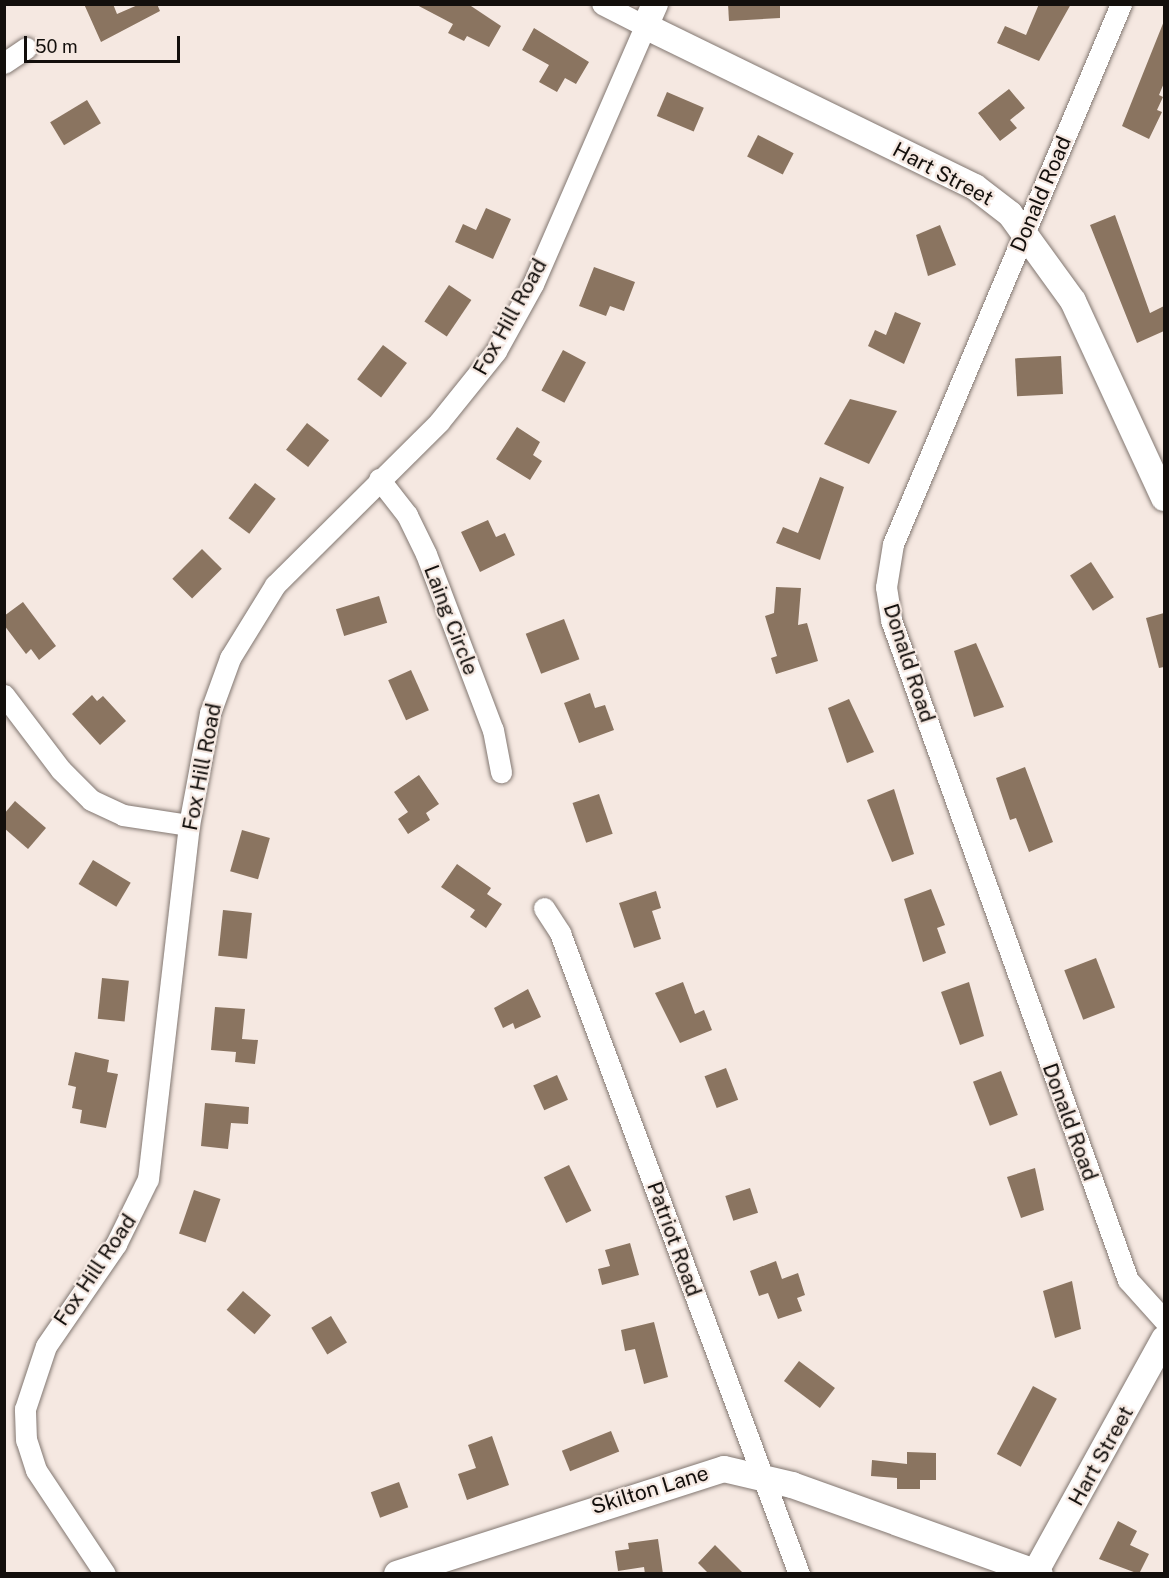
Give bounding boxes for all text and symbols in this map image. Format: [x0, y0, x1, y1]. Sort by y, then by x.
scale bar [27, 24, 183, 62]
text: 50 m [35, 36, 78, 57]
street label: Donald Road [1005, 132, 1077, 256]
street label: Hart Street [888, 137, 998, 211]
street label: Fox Hill Road [468, 255, 552, 379]
street label: Laing Circle [418, 561, 484, 679]
street label: Donald Road [878, 600, 940, 726]
street label: Fox Hill Road [177, 701, 227, 833]
street label: Donald Road [1037, 1060, 1103, 1184]
street label: Patriot Road [642, 1178, 706, 1300]
street label: Fox Hill Road [49, 1210, 141, 1330]
street label: Hart Street [1063, 1402, 1139, 1510]
street label: Skilton Lane [588, 1460, 712, 1520]

